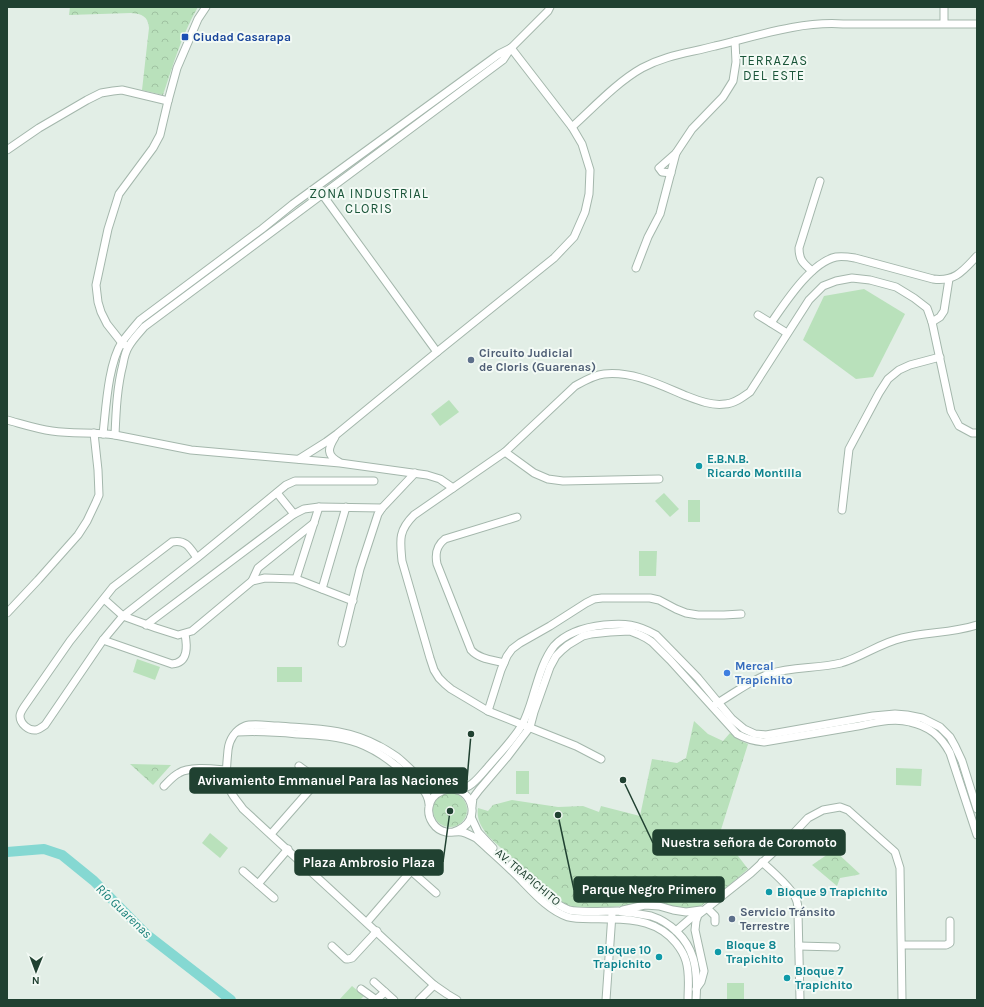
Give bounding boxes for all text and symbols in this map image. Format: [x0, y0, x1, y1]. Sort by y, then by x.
place label: Ciudad Casarapa [193, 30, 291, 44]
marker: Ciudad Casarapa [180, 32, 190, 42]
district label: TERRAZAS DEL ESTE [740, 53, 808, 83]
district label: ZONA INDUSTRIAL CLORIS [309, 186, 429, 216]
place label: Circuito Judicial de Cloris (Guarenas) [479, 346, 596, 374]
marker: Circuito Judicial de Cloris (Guarenas) [466, 355, 476, 365]
place label: E.B.N.B. Ricardo Montilla [707, 452, 802, 480]
marker: E.B.N.B. Ricardo Montilla [694, 461, 704, 471]
place label: Mercal Trapichito [735, 659, 793, 687]
marker: Mercal Trapichito [722, 668, 732, 678]
callout: Avivamiento Emmanuel Para las Naciones [190, 768, 467, 793]
text: Avivamiento Emmanuel Para las Naciones [197, 773, 459, 788]
callout: Nuestra señora de Coromoto [653, 830, 845, 855]
text: Nuestra señora de Coromoto [661, 835, 837, 850]
street label: AV. TRAPICHITO [492, 846, 564, 909]
callout: Plaza Ambrosio Plaza [295, 850, 443, 875]
text: Plaza Ambrosio Plaza [303, 855, 435, 870]
callout: Parque Negro Primero [574, 877, 724, 902]
water label: Río Guarenas [93, 881, 155, 941]
text: Parque Negro Primero [582, 882, 716, 898]
place label: Bloque 9 Trapichito [777, 885, 888, 899]
marker: Bloque 9 Trapichito [764, 887, 774, 897]
place label: Servicio Tránsito Terrestre [740, 905, 836, 933]
marker: Servicio Tránsito Terrestre [727, 914, 737, 924]
place label: Bloque 8 Trapichito [726, 938, 784, 966]
place label: Bloque 10 Trapichito [593, 943, 651, 971]
marker: Bloque 8 Trapichito [713, 947, 723, 957]
north arrow [16, 951, 56, 991]
marker: Bloque 10 Trapichito [654, 952, 664, 962]
place label: Bloque 7 Trapichito [795, 964, 853, 992]
marker: Bloque 7 Trapichito [782, 973, 792, 983]
text: N [32, 974, 40, 987]

